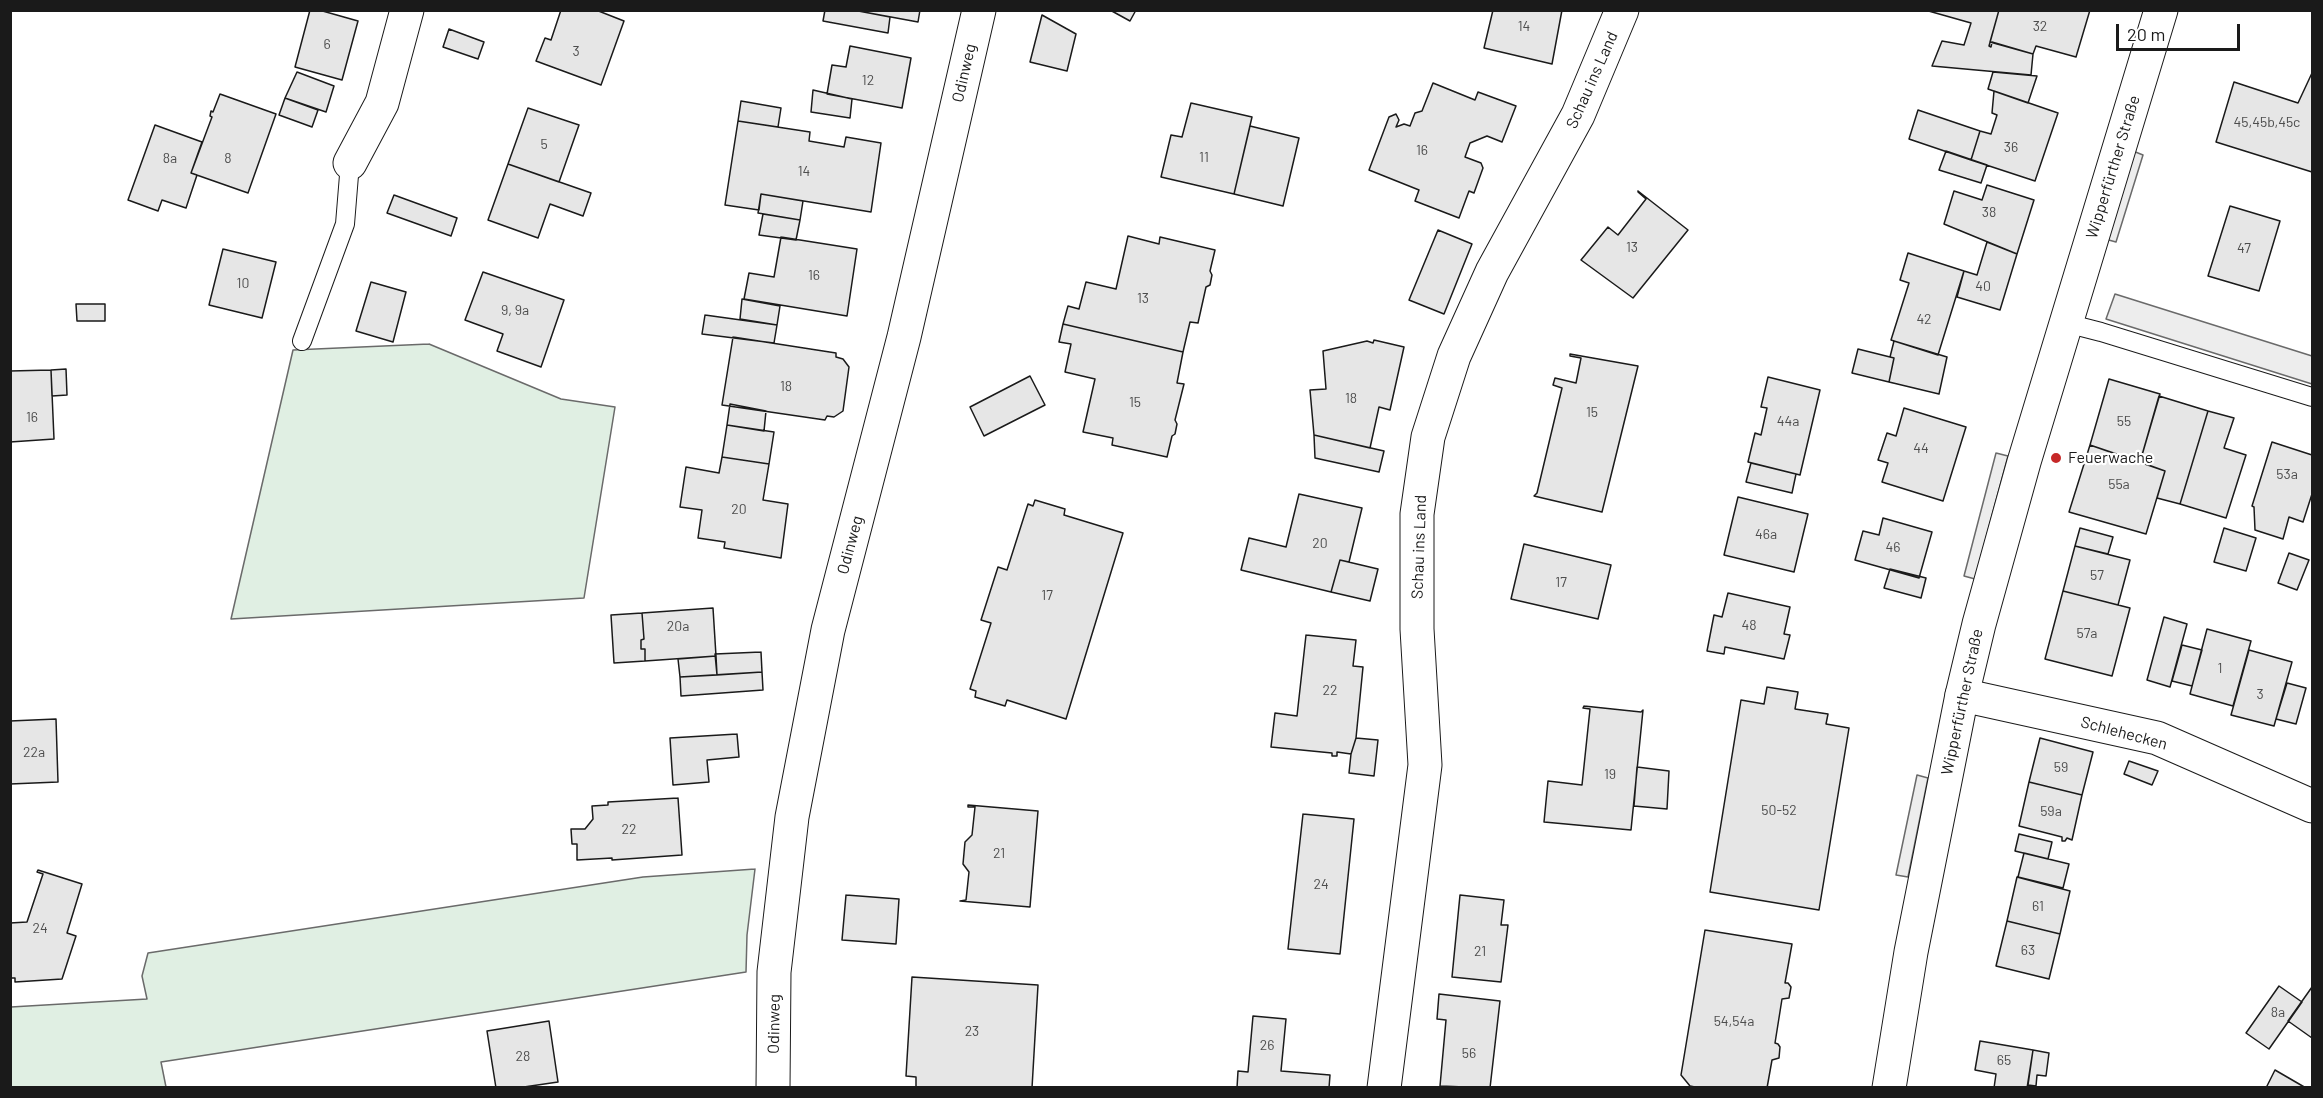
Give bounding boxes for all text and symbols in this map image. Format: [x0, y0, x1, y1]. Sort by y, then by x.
scale bar [2119, 12, 2244, 50]
house number: 14 [1518, 18, 1530, 34]
house number: 32 [2033, 18, 2047, 34]
text: 20 m [2127, 23, 2165, 45]
street label: Schau ins Land [1562, 28, 1622, 132]
house number: 6 [323, 36, 331, 52]
street label: Odinweg [948, 42, 980, 104]
house number: 3 [572, 43, 580, 59]
house number: 12 [862, 72, 874, 88]
street label: Wipperfürther Straße [2082, 93, 2144, 241]
house number: 45,45b,45c [2234, 114, 2300, 130]
house number: 5 [540, 136, 548, 152]
house number: 36 [2004, 139, 2018, 155]
house number: 16 [1416, 142, 1428, 158]
house number: 11 [1199, 149, 1209, 165]
house number: 8a [163, 150, 177, 166]
house number: 8 [224, 150, 232, 166]
house number: 14 [798, 163, 810, 179]
house number: 38 [1982, 204, 1996, 220]
house number: 13 [1626, 239, 1638, 255]
house number: 47 [2237, 240, 2251, 256]
house number: 16 [808, 267, 820, 283]
house number: 10 [237, 275, 249, 291]
house number: 40 [1975, 278, 1991, 294]
house number: 13 [1137, 290, 1149, 306]
house number: 9, 9a [501, 302, 529, 318]
house number: 42 [1916, 311, 1932, 327]
house number: 18 [780, 378, 792, 394]
house number: 18 [1345, 390, 1357, 406]
house number: 15 [1129, 394, 1141, 410]
house number: 15 [1586, 404, 1598, 420]
house number: 16 [26, 409, 38, 425]
house number: 44a [1777, 413, 1799, 429]
house number: 55 [2117, 413, 2131, 429]
house number: 44 [1913, 440, 1929, 456]
place label: Feuerwache [2068, 448, 2153, 468]
marker: Feuerwache [2049, 451, 2063, 465]
house number: 53a [2276, 466, 2298, 482]
house number: 55a [2108, 476, 2130, 492]
street label: Schau ins Land [1408, 495, 1430, 599]
house number: 20 [731, 501, 747, 517]
street label: Odinweg [833, 514, 867, 576]
house number: 46a [1755, 526, 1777, 542]
house number: 20 [1312, 535, 1328, 551]
house number: 46 [1886, 539, 1900, 555]
house number: 57 [2090, 567, 2104, 583]
house number: 17 [1555, 574, 1567, 590]
house number: 17 [1041, 587, 1053, 603]
house number: 48 [1741, 617, 1757, 633]
house number: 20a [667, 618, 689, 634]
house number: 57a [2077, 625, 2097, 641]
street label: Wipperfürther Straße [1937, 627, 1987, 777]
house number: 1 [2218, 660, 2222, 676]
house number: 22 [1322, 682, 1338, 698]
house number: 3 [2256, 686, 2264, 702]
street label: Schlehecken [2079, 712, 2169, 754]
house number: 22a [23, 744, 45, 760]
house number: 59 [2054, 759, 2068, 775]
house number: 19 [1604, 766, 1616, 782]
house number: 50-52 [1761, 802, 1797, 818]
house number: 59a [2040, 803, 2062, 819]
house number: 22 [621, 821, 637, 837]
house number: 21 [993, 845, 1005, 861]
house number: 24 [1313, 876, 1329, 892]
house number: 61 [2032, 898, 2044, 914]
house number: 24 [32, 920, 48, 936]
house number: 63 [2021, 942, 2035, 958]
house number: 21 [1474, 943, 1486, 959]
street label: Odinweg [764, 994, 784, 1054]
house number: 8a [2271, 1004, 2285, 1020]
house number: 54,54a [1714, 1013, 1754, 1029]
house number: 23 [965, 1023, 979, 1039]
house number: 26 [1260, 1037, 1274, 1053]
house number: 56 [1462, 1045, 1476, 1061]
house number: 28 [516, 1048, 530, 1064]
house number: 65 [1997, 1052, 2011, 1068]

